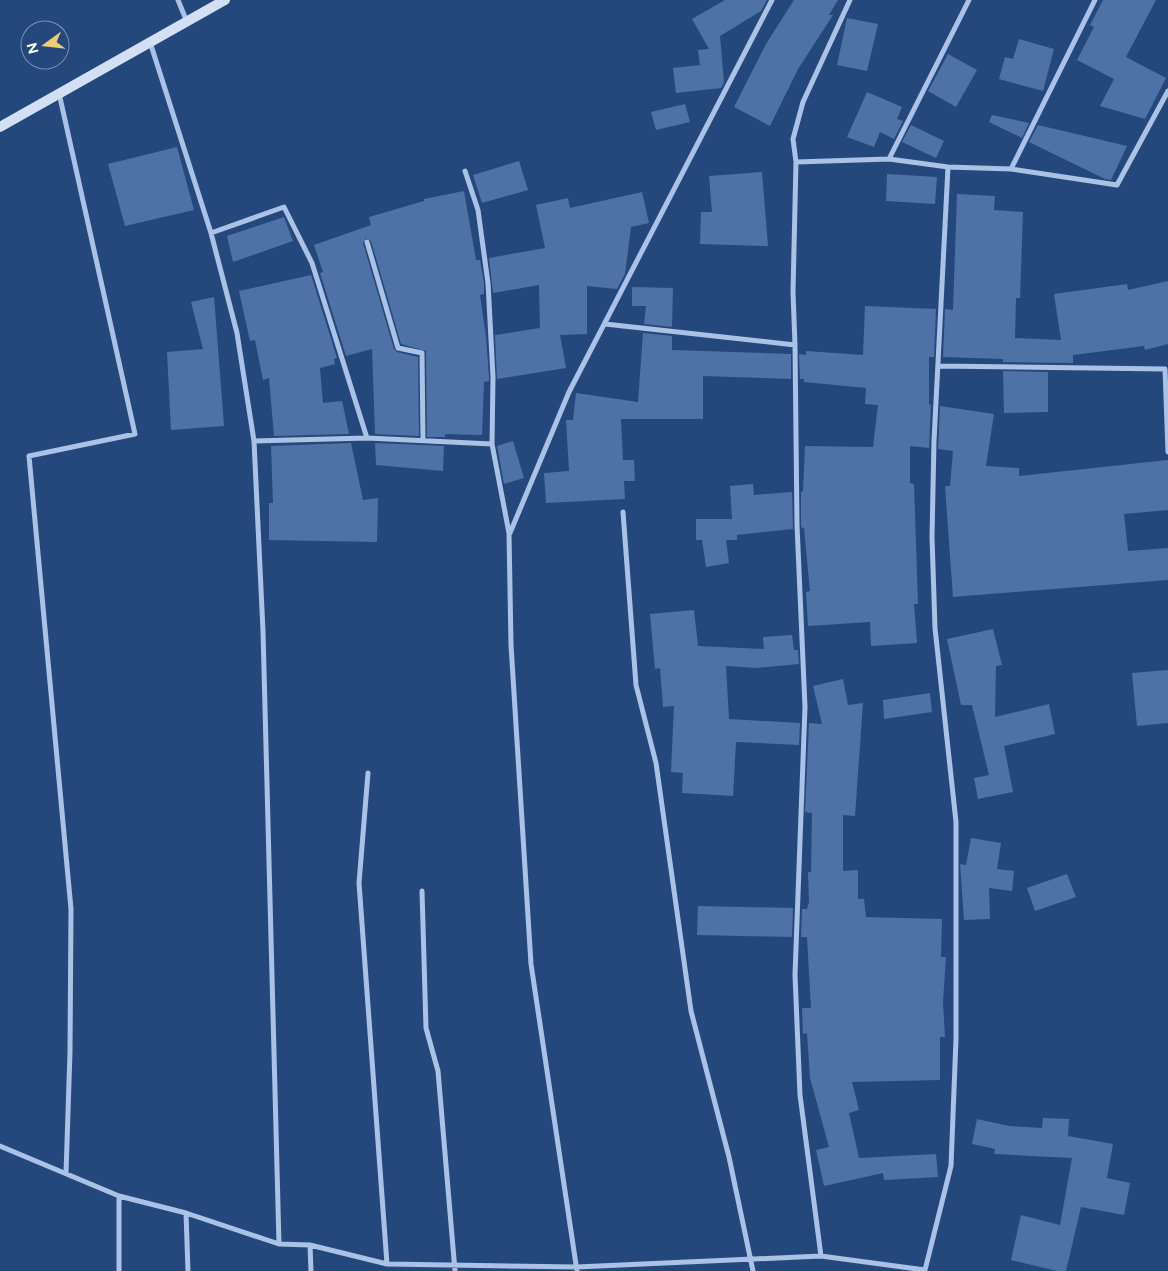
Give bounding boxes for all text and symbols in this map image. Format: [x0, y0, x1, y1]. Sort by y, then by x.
north arrow [20, 20, 70, 70]
text: N [23, 41, 43, 56]

